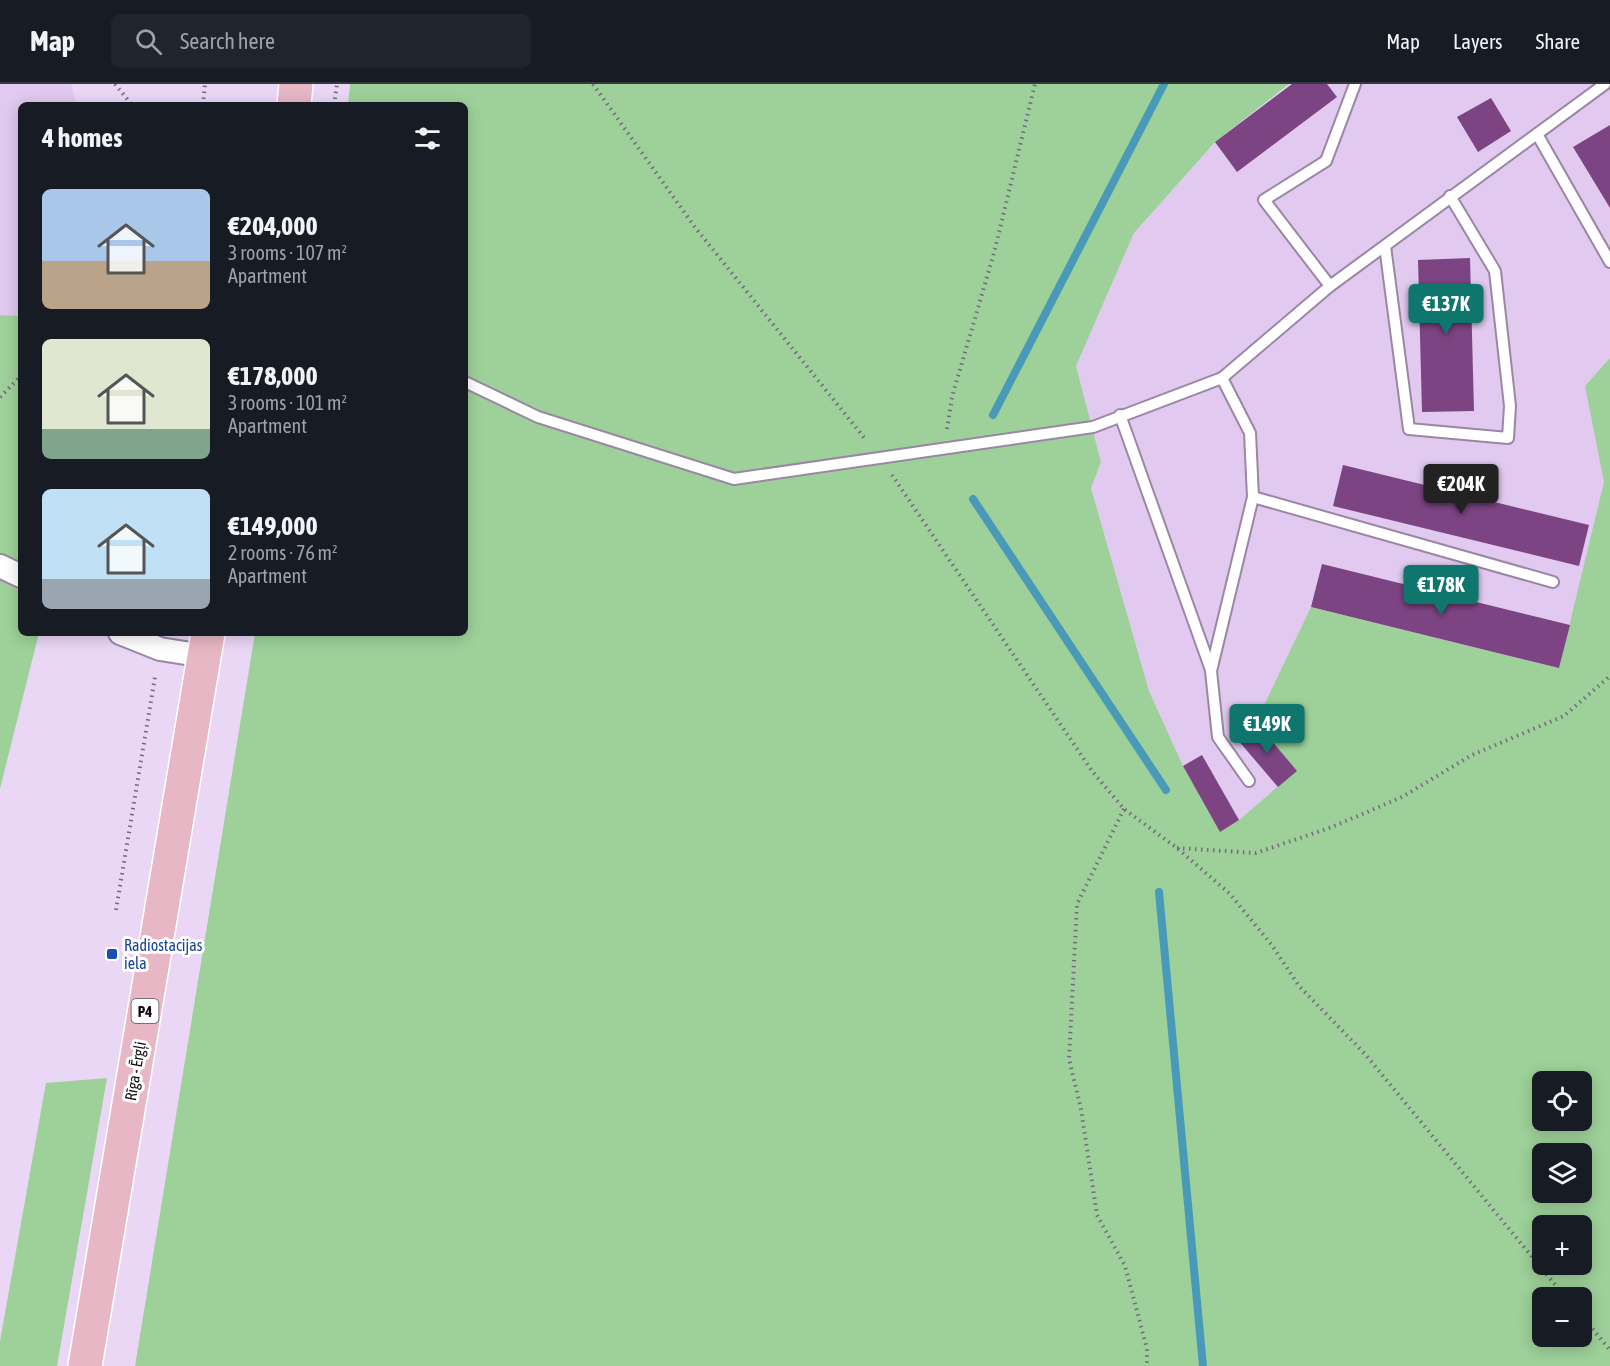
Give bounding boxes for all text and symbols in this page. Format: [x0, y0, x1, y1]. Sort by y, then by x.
search box [111, 14, 531, 68]
text: Map [30, 25, 75, 57]
icon: search [132, 25, 165, 58]
text: Search here [180, 28, 275, 54]
text: Map [1386, 29, 1420, 53]
text: Layers [1453, 29, 1503, 53]
text: Share [1536, 29, 1580, 53]
icon: filters [411, 122, 444, 155]
text: 4 homes [42, 123, 122, 153]
text: €204,000 [228, 211, 318, 241]
icon: home [90, 213, 162, 285]
text: 3 rooms · 107 m² [228, 241, 347, 264]
text: Apartment [228, 264, 307, 287]
pin: €137K [1404, 284, 1488, 335]
text: €137K [1423, 292, 1470, 315]
text: €178,000 [228, 361, 318, 391]
icon: home [90, 363, 162, 435]
text: 3 rooms · 101 m² [228, 391, 347, 414]
text: Apartment [228, 414, 307, 437]
pin: €204K [1419, 464, 1503, 515]
text: €204K [1438, 472, 1485, 495]
text: €149,000 [228, 511, 318, 541]
icon: home [90, 513, 162, 585]
text: 2 rooms · 76 m² [228, 541, 338, 564]
text: Apartment [228, 564, 307, 587]
pin: €178K [1399, 565, 1483, 616]
text: €178K [1418, 573, 1465, 596]
pin: €149K [1225, 704, 1309, 755]
text: €149K [1244, 712, 1291, 735]
place label: Radiostacijas iela [124, 936, 203, 972]
marker: Radiostacijas iela [105, 947, 119, 961]
road number: P4 [132, 999, 158, 1023]
street label: Rīga - Ērgļi [121, 1040, 150, 1102]
map controls [1532, 1071, 1592, 1347]
button: locate [1532, 1071, 1592, 1131]
button: layers [1532, 1143, 1592, 1203]
button: + [1532, 1215, 1592, 1275]
button: − [1532, 1287, 1592, 1347]

